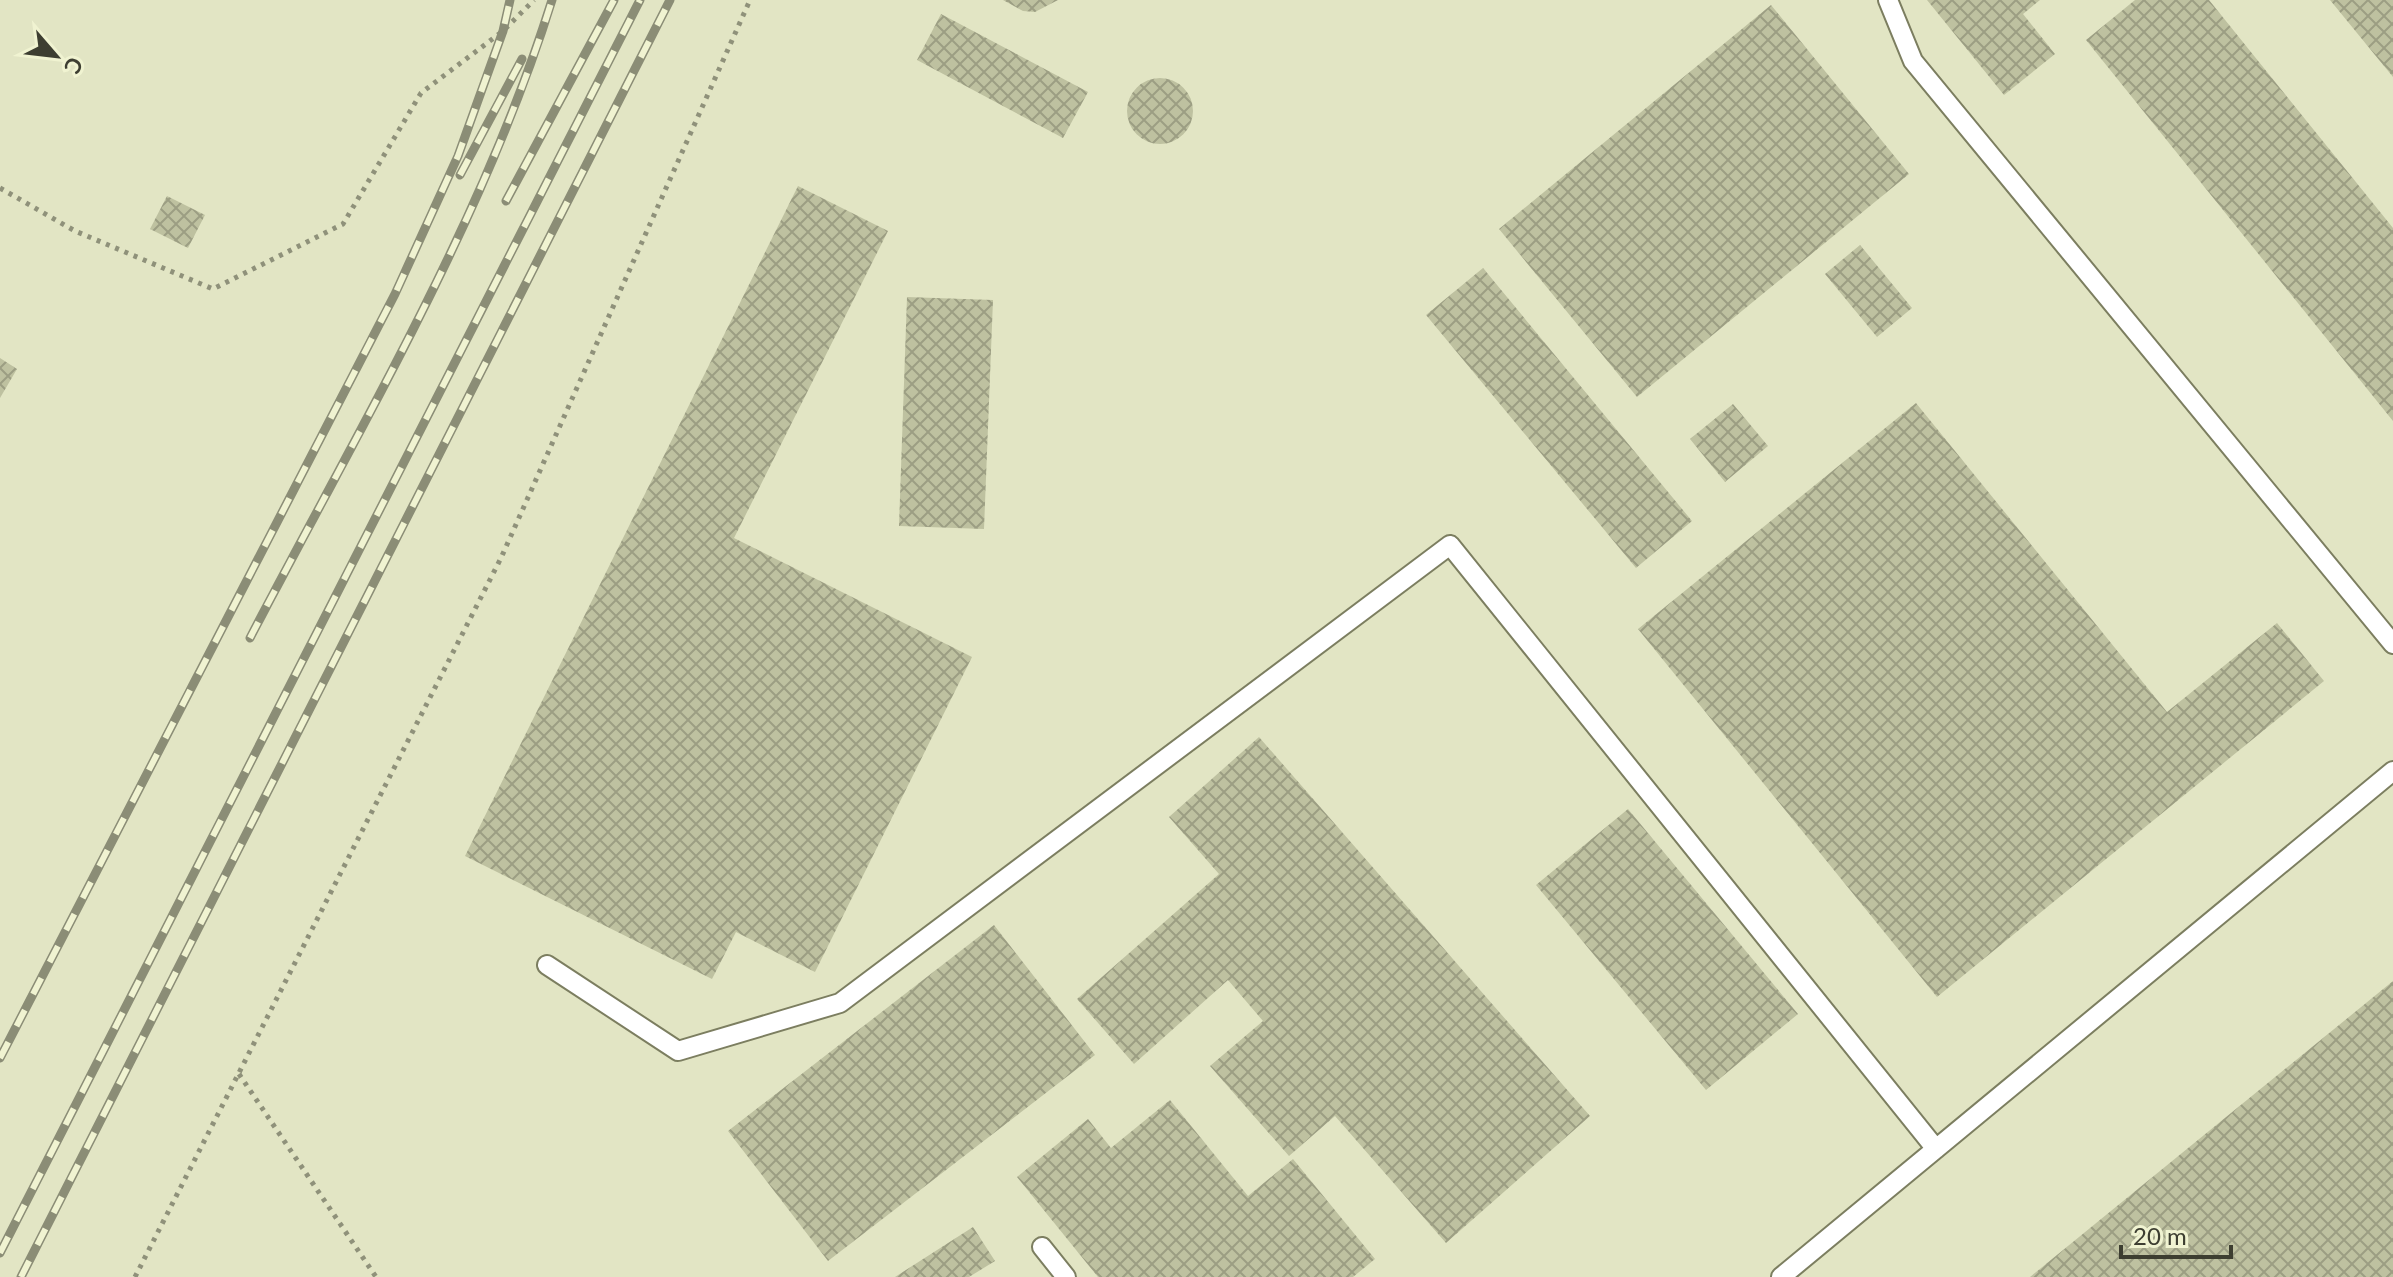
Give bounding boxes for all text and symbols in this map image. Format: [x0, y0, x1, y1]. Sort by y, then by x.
north arrow [16, 16, 96, 96]
text: С [59, 53, 89, 79]
scale bar [2121, 1209, 2231, 1259]
text: 20 m [2133, 1221, 2187, 1250]

